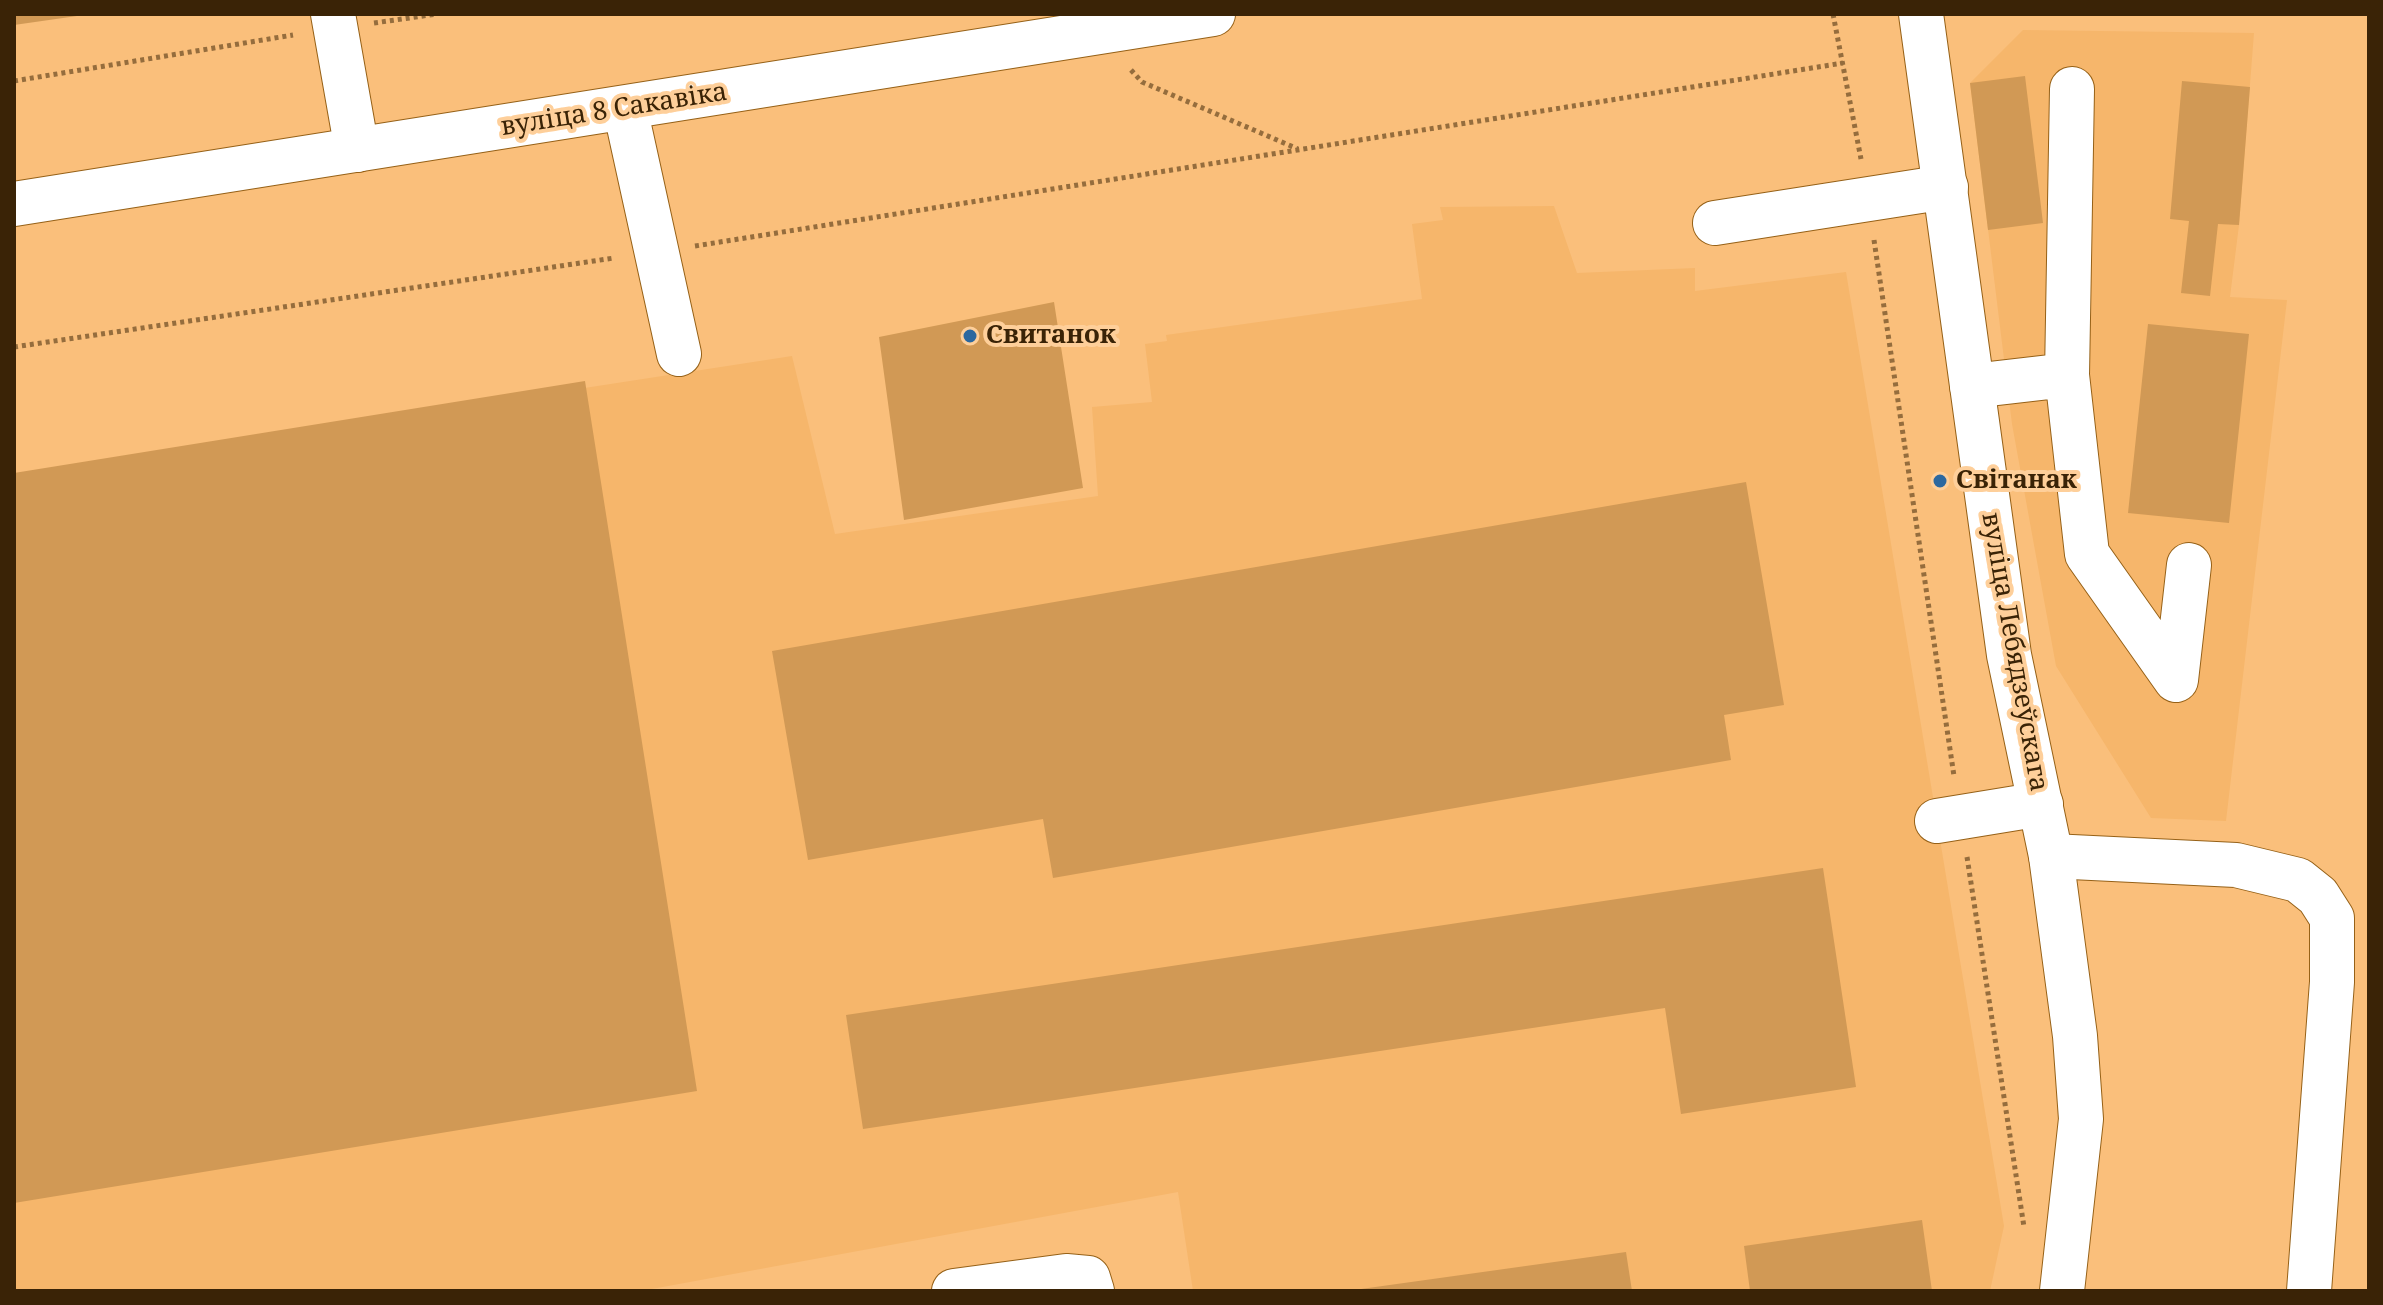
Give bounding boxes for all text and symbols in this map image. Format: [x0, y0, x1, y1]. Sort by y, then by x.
street label: вуліца 8 Сакавіка [499, 77, 729, 143]
place label: Свитанок [986, 320, 1116, 352]
marker: Свитанок [961, 327, 979, 345]
place label: Світанак [1956, 465, 2077, 497]
marker: Світанак [1931, 472, 1949, 490]
street label: вуліца Лебядзеўскага [1974, 510, 2054, 794]

